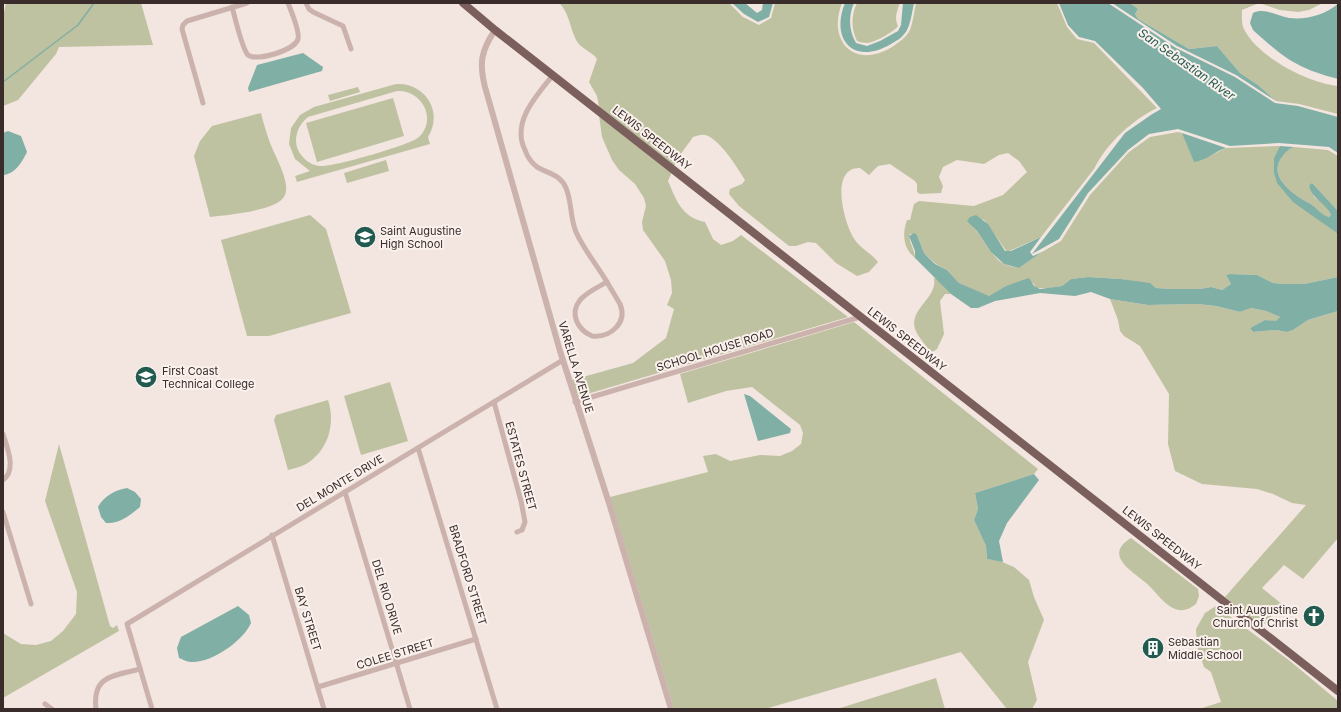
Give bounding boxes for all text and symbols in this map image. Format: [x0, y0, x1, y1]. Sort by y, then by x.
water label: San Sebastian River [1136, 25, 1239, 103]
street label: LEWIS SPEEDWAY [610, 103, 695, 174]
school or university icon: Saint Augustine High School [352, 224, 378, 250]
place label: Saint Augustine High School [380, 224, 461, 251]
street label: LEWIS SPEEDWAY [865, 304, 950, 375]
street label: VARELLA AVENUE [555, 319, 597, 415]
street label: SCHOOL HOUSE ROAD [655, 326, 775, 374]
school or university icon: First Coast Technical College [133, 364, 159, 390]
place label: First Coast Technical College [162, 364, 254, 391]
street label: ESTATES STREET [502, 420, 540, 512]
street label: DEL MONTE DRIVE [294, 451, 386, 515]
street label: LEWIS SPEEDWAY [1120, 503, 1205, 574]
street label: BRADFORD STREET [446, 523, 490, 627]
street label: DEL RIO DRIVE [369, 558, 405, 636]
street label: BAY STREET [292, 585, 324, 653]
place label: Saint Augustine Church of Christ [1212, 603, 1298, 630]
church icon: Saint Augustine Church of Christ [1301, 603, 1327, 629]
building icon: Sebastian Middle School [1140, 635, 1166, 661]
place label: Sebastian Middle School [1168, 635, 1242, 662]
street label: COLEE STREET [354, 636, 436, 672]

